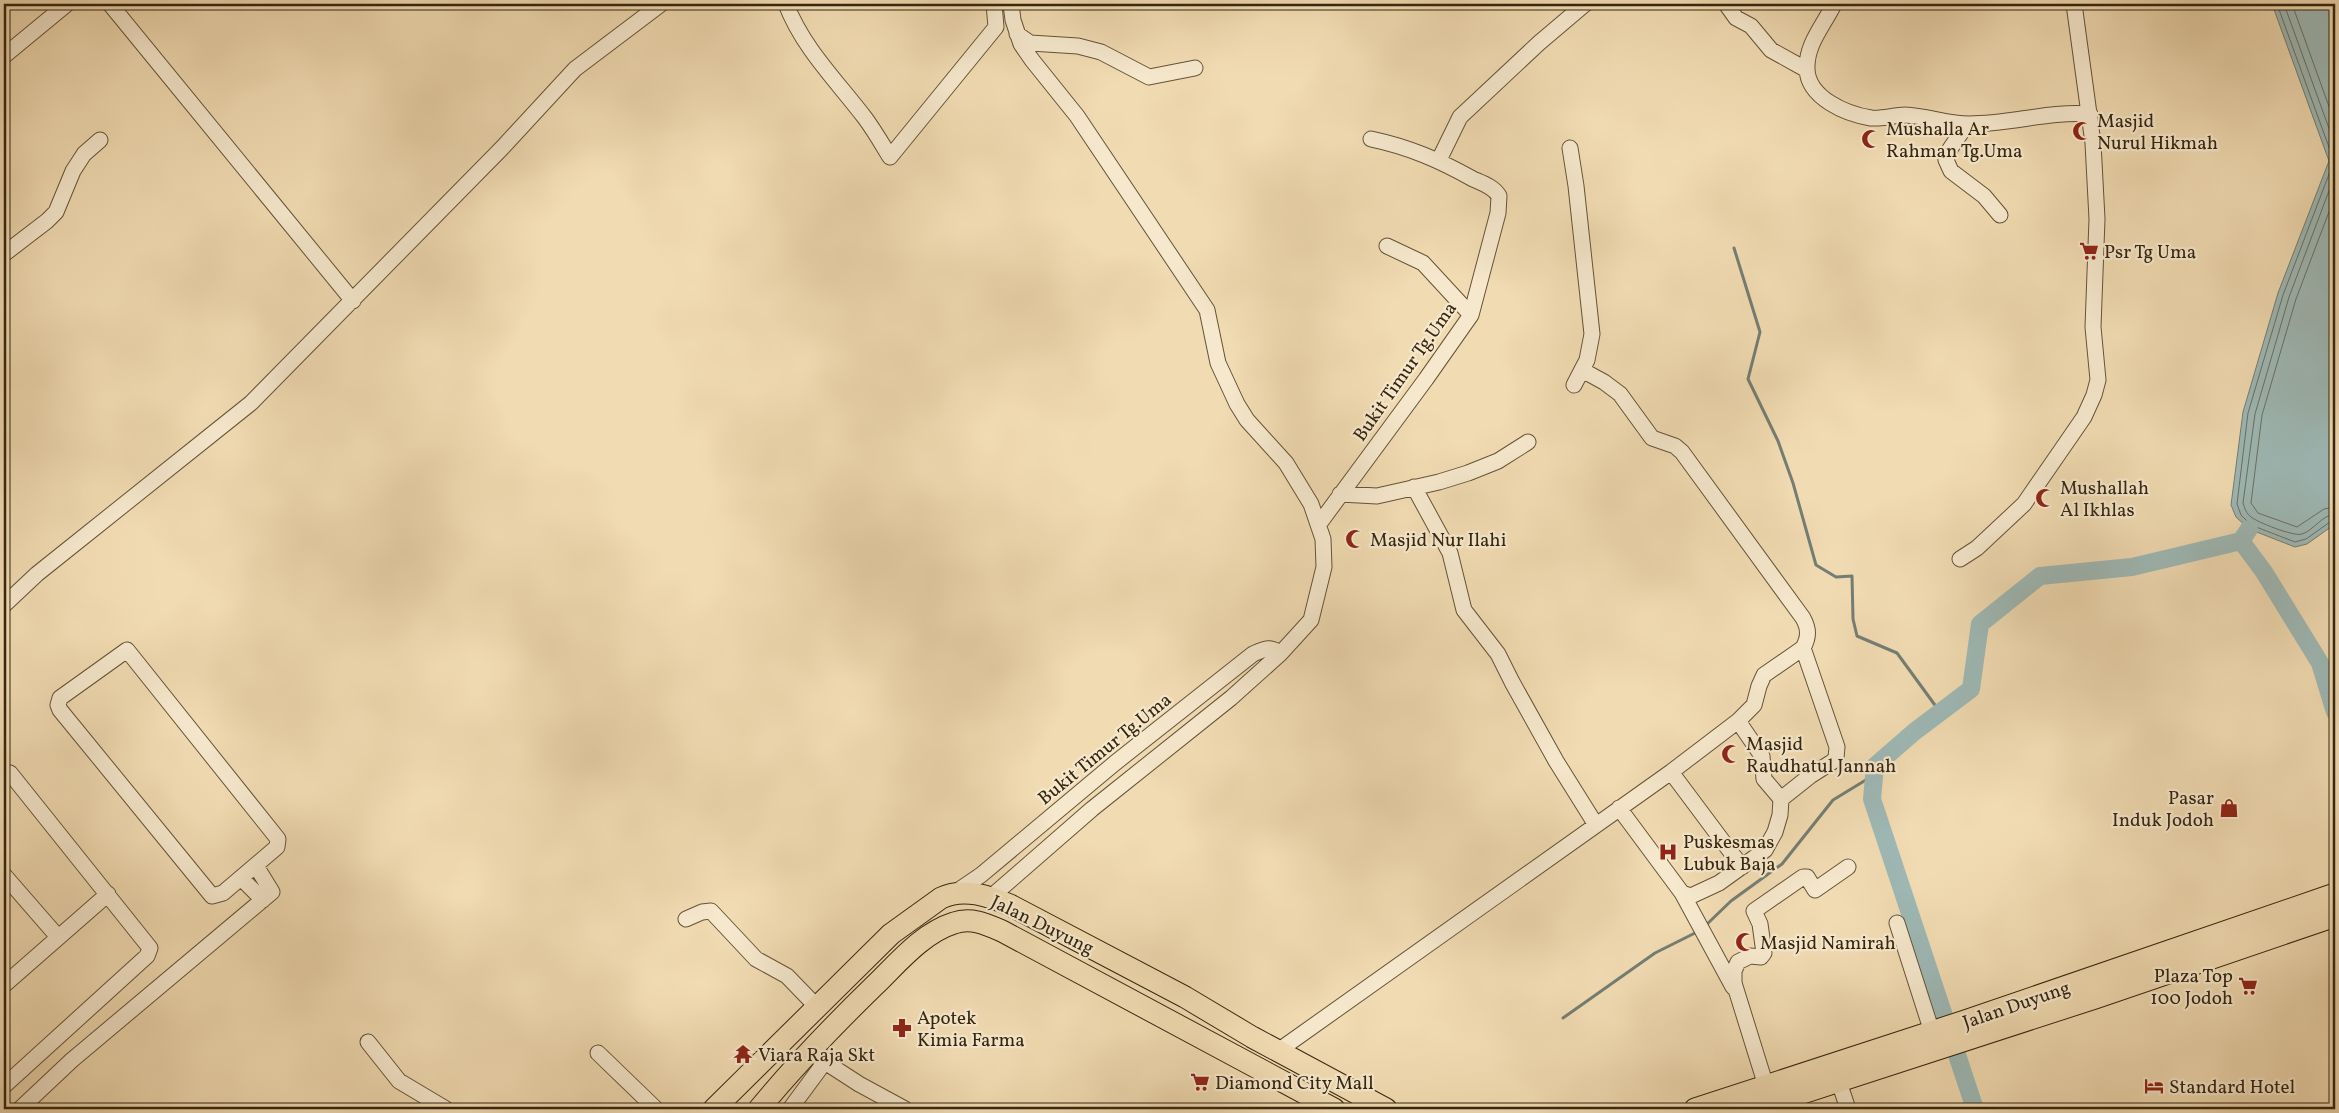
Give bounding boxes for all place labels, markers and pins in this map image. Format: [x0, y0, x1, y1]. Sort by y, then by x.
place label: Masjid Nurul Hikmah [2097, 109, 2218, 157]
place label: Mushalla Ar Rahman Tg.Uma [1886, 117, 2023, 165]
mosque icon: Masjid Nurul Hikmah [2071, 120, 2093, 142]
mosque icon: Mushalla Ar Rahman Tg.Uma [1860, 128, 1882, 150]
supermarket icon: Psr Tg Uma [2078, 240, 2100, 262]
place label: Psr Tg Uma [2104, 240, 2196, 266]
place label: Mushallah Al Ikhlas [2060, 476, 2149, 524]
mosque icon: Mushallah Al Ikhlas [2034, 487, 2056, 509]
mosque icon: Masjid Nur Ilahi [1344, 528, 1366, 550]
place label: Masjid Nur Ilahi [1370, 528, 1507, 554]
place label: Masjid Raudhatul Jannah [1746, 732, 1896, 780]
mosque icon: Masjid Raudhatul Jannah [1720, 743, 1742, 765]
place label: Pasar Induk Jodoh [2112, 786, 2214, 834]
shop icon: Pasar Induk Jodoh [2218, 797, 2240, 819]
place label: Puskesmas Lubuk Baja [1683, 830, 1776, 878]
hospital icon: Puskesmas Lubuk Baja [1657, 841, 1679, 863]
mosque icon: Masjid Namirah [1734, 931, 1756, 953]
place label: Masjid Namirah [1760, 931, 1896, 957]
place label: Plaza Top 100 Jodoh [2150, 964, 2233, 1012]
supermarket icon: Plaza Top 100 Jodoh [2237, 975, 2259, 997]
place label: Apotek Kimia Farma [917, 1006, 1025, 1054]
pharmacy icon: Apotek Kimia Farma [891, 1017, 913, 1039]
temple icon: Viara Raja Skt [732, 1043, 754, 1065]
place label: Viara Raja Skt [758, 1043, 875, 1069]
supermarket icon: Diamond City Mall [1189, 1071, 1211, 1093]
place label: Diamond City Mall [1215, 1071, 1374, 1097]
hotel icon: Standard Hotel [2143, 1075, 2165, 1097]
place label: Standard Hotel [2169, 1075, 2296, 1101]

